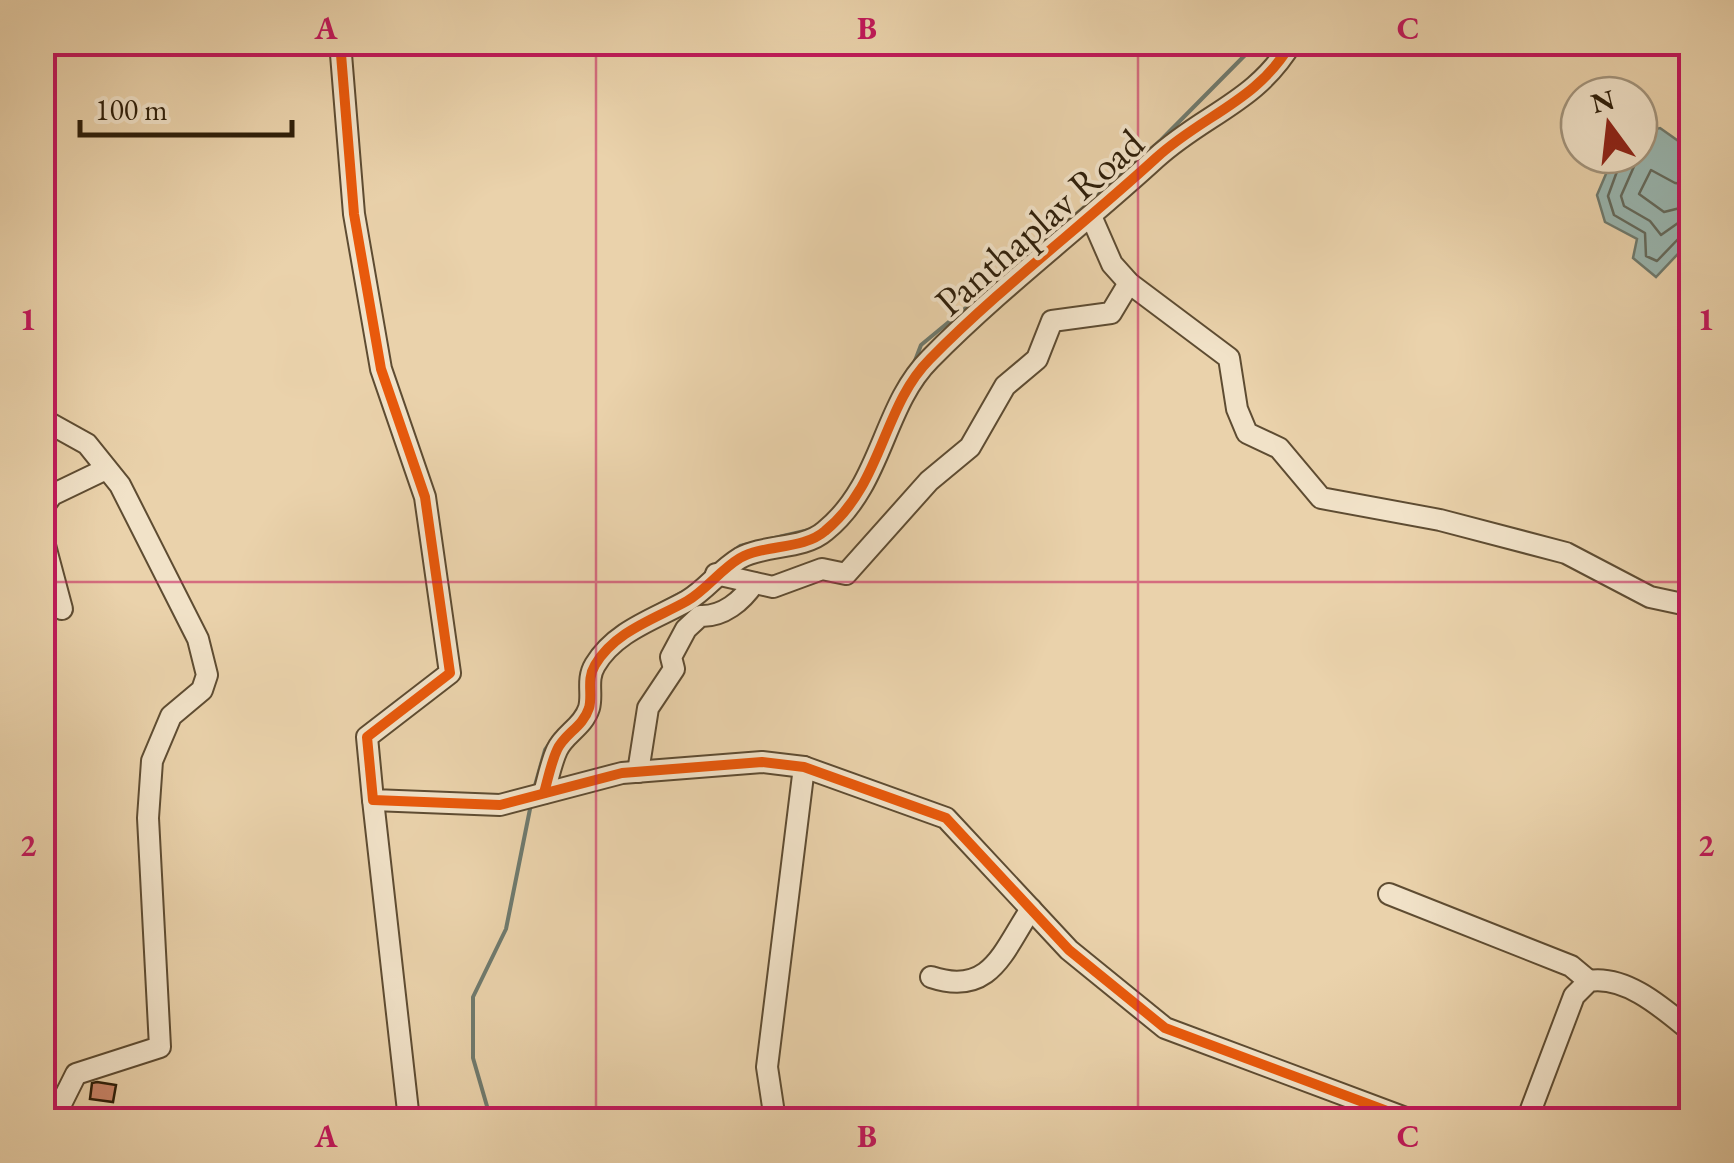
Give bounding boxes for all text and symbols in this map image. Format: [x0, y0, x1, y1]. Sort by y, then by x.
text: A [313, 7, 338, 49]
text: B [857, 7, 877, 49]
text: C [1397, 7, 1419, 49]
scale bar [80, 75, 292, 137]
north arrow [1559, 75, 1659, 175]
text: N [1587, 80, 1618, 121]
text: 100 m [95, 90, 168, 129]
street label: Panthaplav Road [924, 116, 1155, 327]
text: 1 [20, 298, 36, 340]
text: 1 [1698, 298, 1714, 340]
text: 2 [20, 824, 37, 866]
text: 2 [1698, 824, 1715, 866]
text: A [313, 1115, 338, 1157]
text: B [857, 1115, 877, 1157]
text: C [1397, 1115, 1419, 1157]

